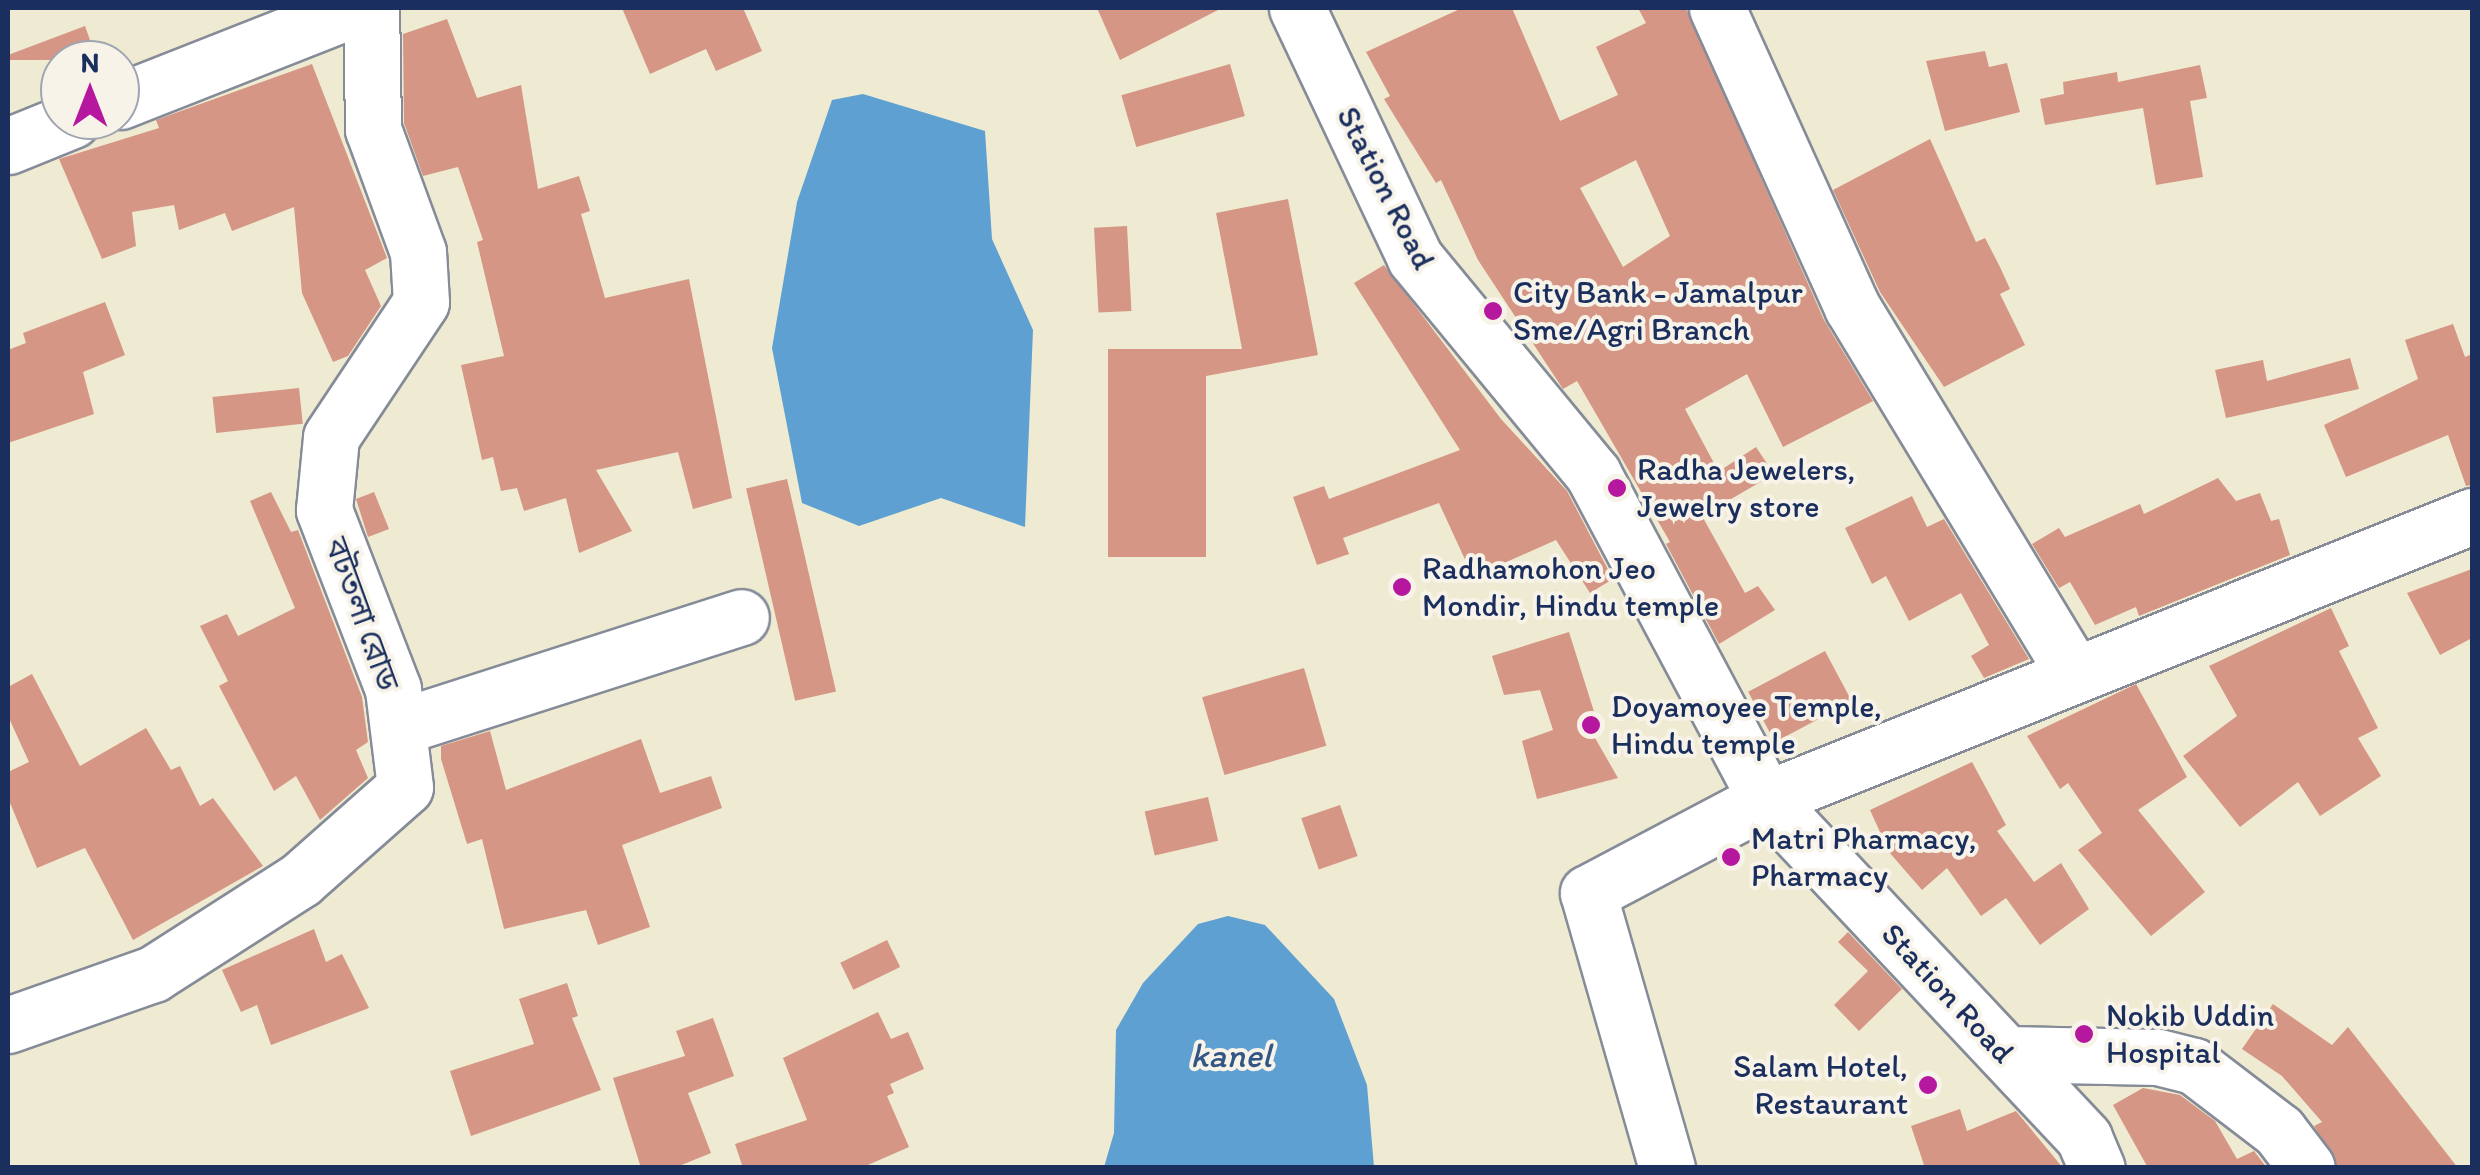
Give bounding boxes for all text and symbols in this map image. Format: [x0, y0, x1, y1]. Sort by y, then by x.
north arrow [40, 40, 140, 140]
text: N [81, 45, 99, 79]
street label: Station Road [1329, 100, 1443, 276]
place label: City Bank - Jamalpur Sme/Agri Branch [1513, 274, 1806, 349]
marker: City Bank - Jamalpur Sme/Agri Branch [1482, 300, 1504, 322]
place label: Radha Jewelers, Jewelry store [1637, 451, 1857, 526]
marker: Radha Jewelers, Jewelry store [1606, 477, 1628, 499]
street label: বটতলা রোড [317, 532, 407, 696]
place label: Radhamohon Jeo Mondir, Hindu temple [1422, 550, 1719, 625]
marker: Radhamohon Jeo Mondir, Hindu temple [1391, 576, 1413, 598]
place label: Doyamoyee Temple, Hindu temple [1611, 688, 1879, 763]
marker: Doyamoyee Temple, Hindu temple [1580, 714, 1602, 736]
place label: Matri Pharmacy, Pharmacy [1751, 820, 1977, 895]
marker: Matri Pharmacy, Pharmacy [1720, 846, 1742, 868]
street label: Station Road [1873, 915, 2023, 1071]
place label: Nokib Uddin Hospital [2106, 997, 2275, 1072]
marker: Nokib Uddin Hospital [2071, 1021, 2097, 1047]
water label: kanel [1190, 1034, 1272, 1076]
place label: Salam Hotel, Restaurant [1733, 1048, 1908, 1123]
marker: Salam Hotel, Restaurant [1917, 1074, 1939, 1096]

